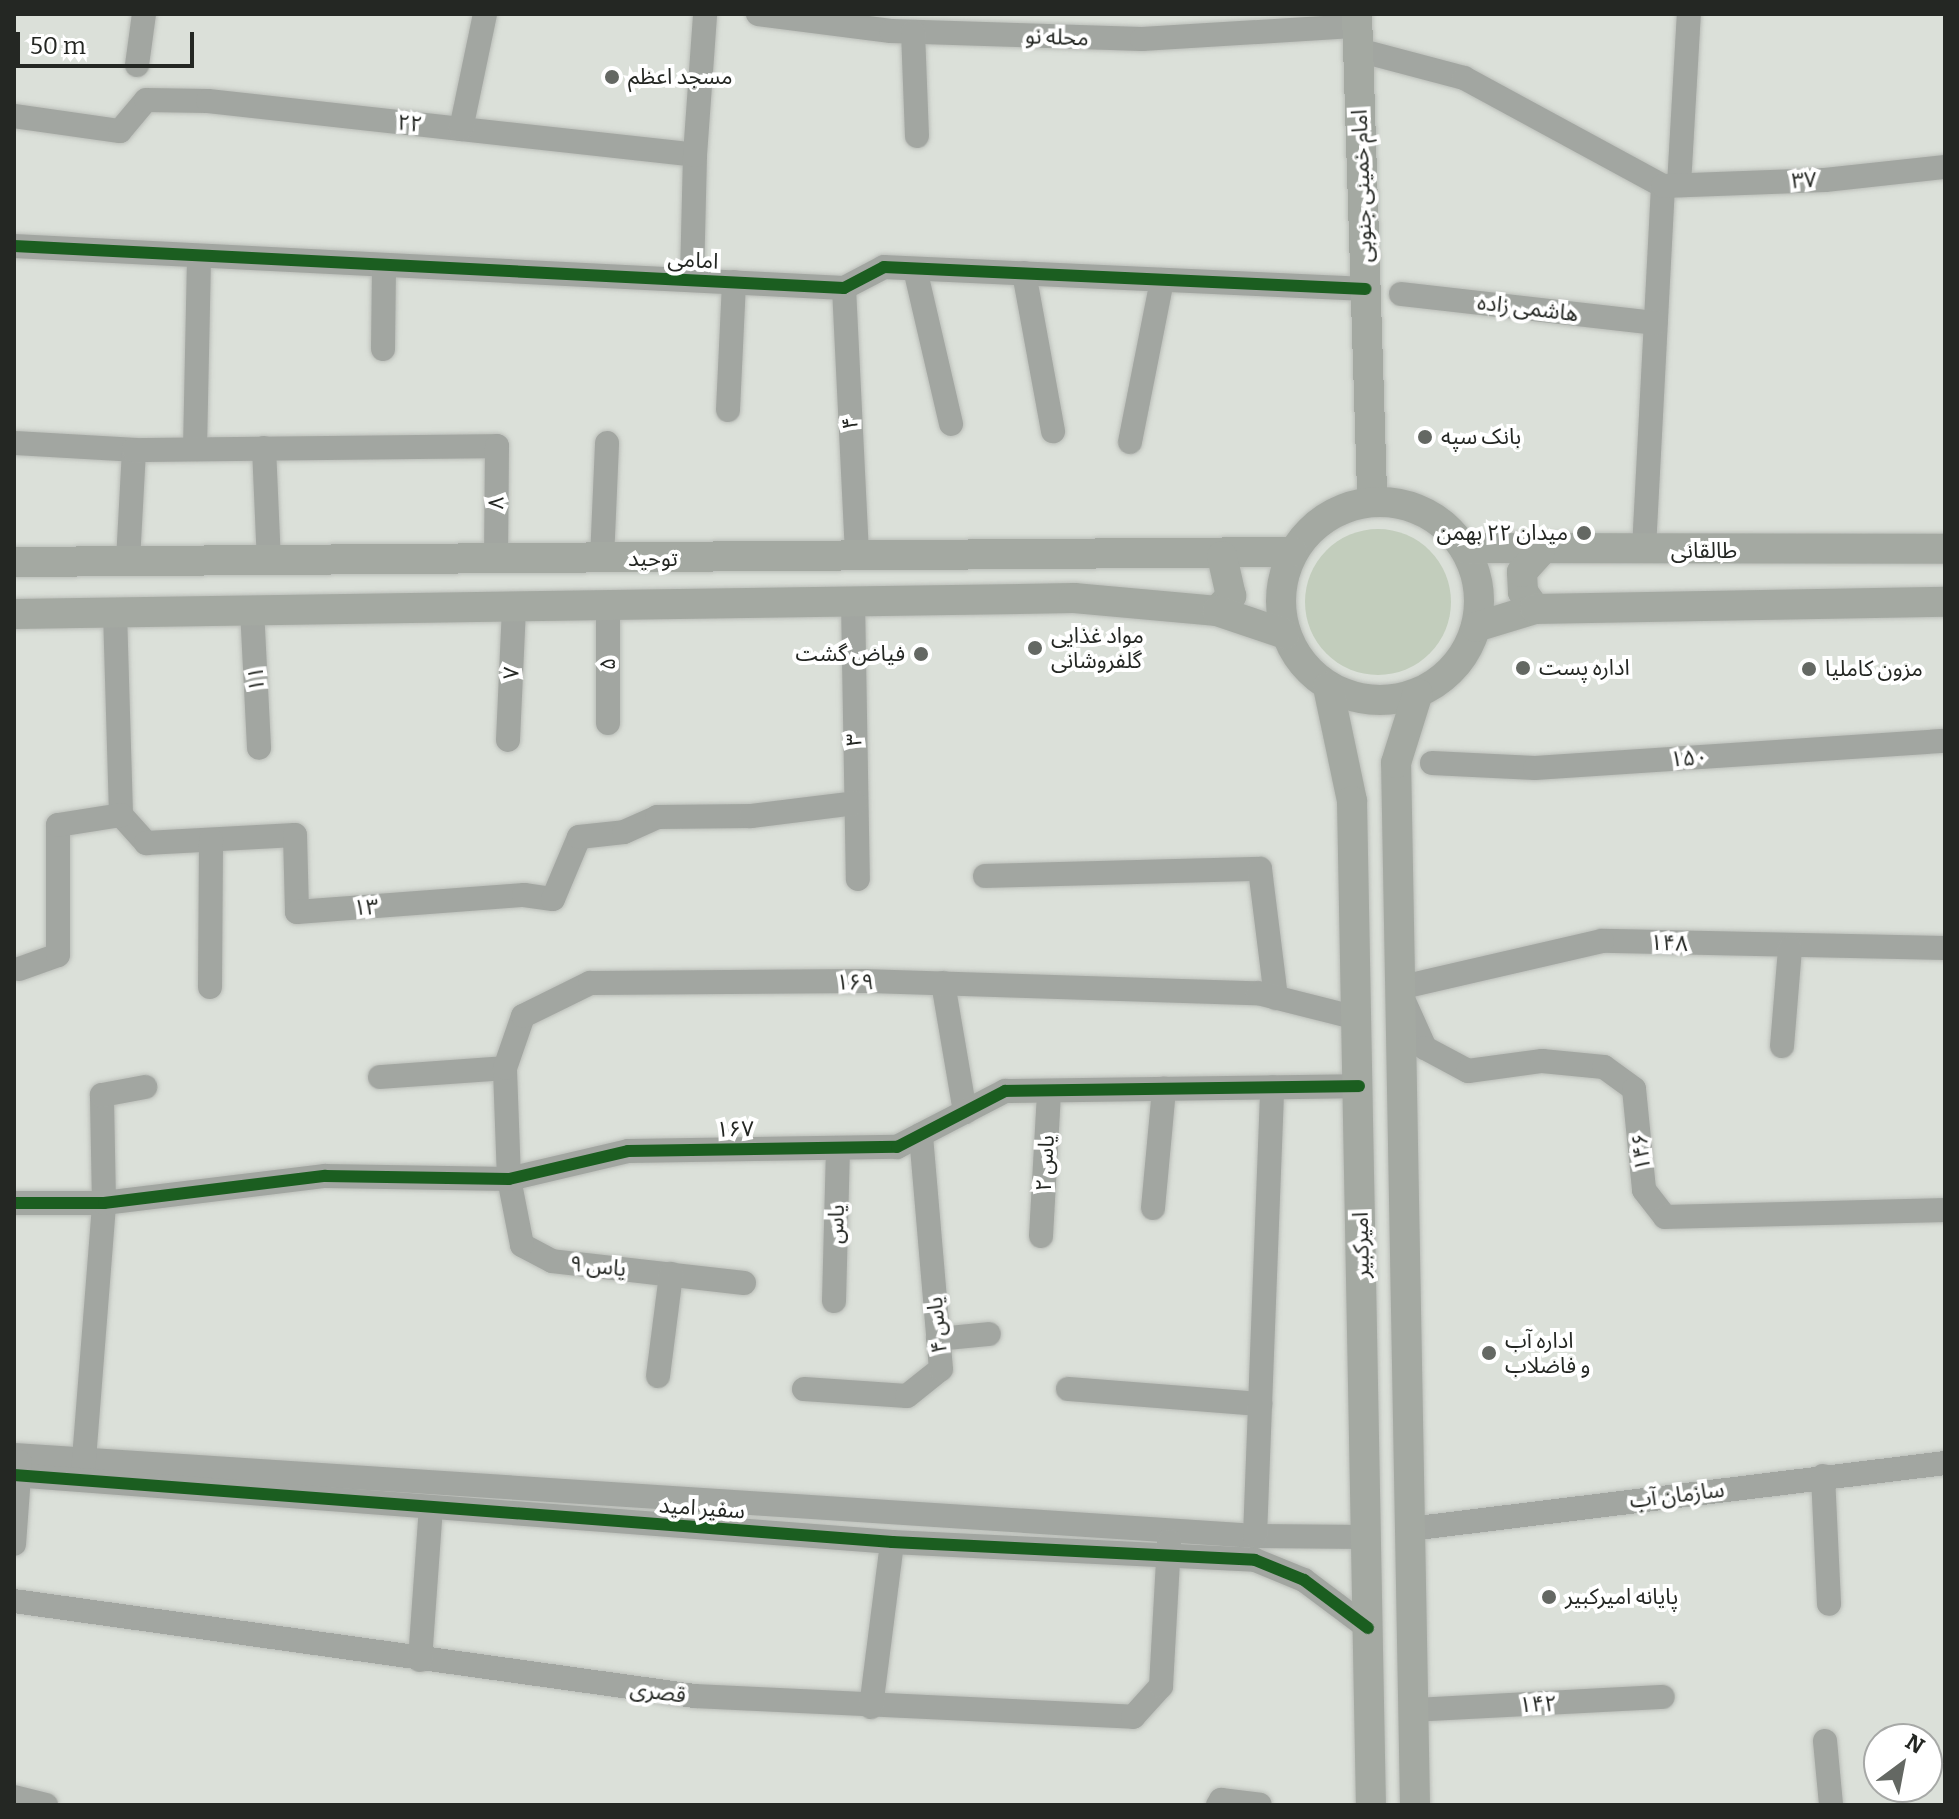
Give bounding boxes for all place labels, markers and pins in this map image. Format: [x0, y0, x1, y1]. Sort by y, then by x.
place label: مسجد اعظم [628, 64, 733, 90]
marker: مسجد اعظم [603, 68, 621, 86]
place label: بانک سپه [1441, 424, 1521, 450]
marker: بانک سپه [1416, 428, 1434, 446]
place label: میدان ۲۲ بهمن [1436, 520, 1568, 546]
marker: میدان ۲۲ بهمن [1575, 524, 1593, 542]
place label: مواد غذایی گلفروشانی [1051, 622, 1144, 674]
marker: مواد غذایی گلفروشانی [1026, 639, 1044, 657]
place label: فیاض گشت [796, 641, 905, 667]
marker: فیاض گشت [912, 645, 930, 663]
place label: اداره پست [1539, 655, 1630, 681]
place label: مزون کاملیا [1825, 656, 1923, 682]
marker: اداره پست [1514, 659, 1532, 677]
marker: مزون کاملیا [1800, 660, 1818, 678]
place label: اداره آب و فاضلاب [1505, 1327, 1590, 1378]
marker: اداره آب و فاضلاب [1480, 1344, 1498, 1362]
place label: پایانه امیرکبیر [1565, 1584, 1678, 1610]
marker: پایانه امیرکبیر [1540, 1588, 1558, 1606]

